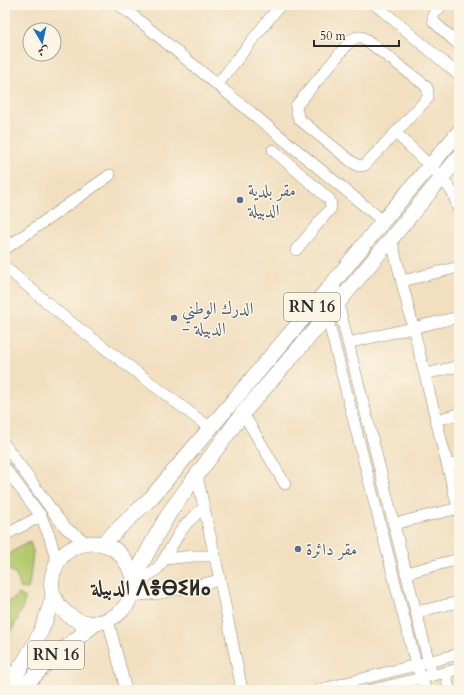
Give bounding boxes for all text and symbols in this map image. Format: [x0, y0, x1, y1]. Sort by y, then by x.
north arrow [22, 22, 62, 62]
scale bar [314, 22, 399, 48]
text: 50 m [320, 28, 347, 44]
text: ش [37, 43, 50, 60]
place label: مقر بلدية الدبيلة [247, 179, 296, 222]
marker: مقر بلدية الدبيلة [235, 195, 245, 205]
road number: RN 16 [284, 293, 340, 321]
place label: الدرك الوطني - الدبيلة [182, 297, 254, 340]
marker: الدرك الوطني - الدبيلة [169, 313, 179, 323]
place label: مقر دائرة [306, 538, 357, 561]
marker: مقر دائرة [293, 544, 303, 554]
district label: الدبيلة ⴷⴻⴱⵉⵍⴰ [89, 574, 211, 603]
road number: RN 16 [28, 641, 84, 669]

